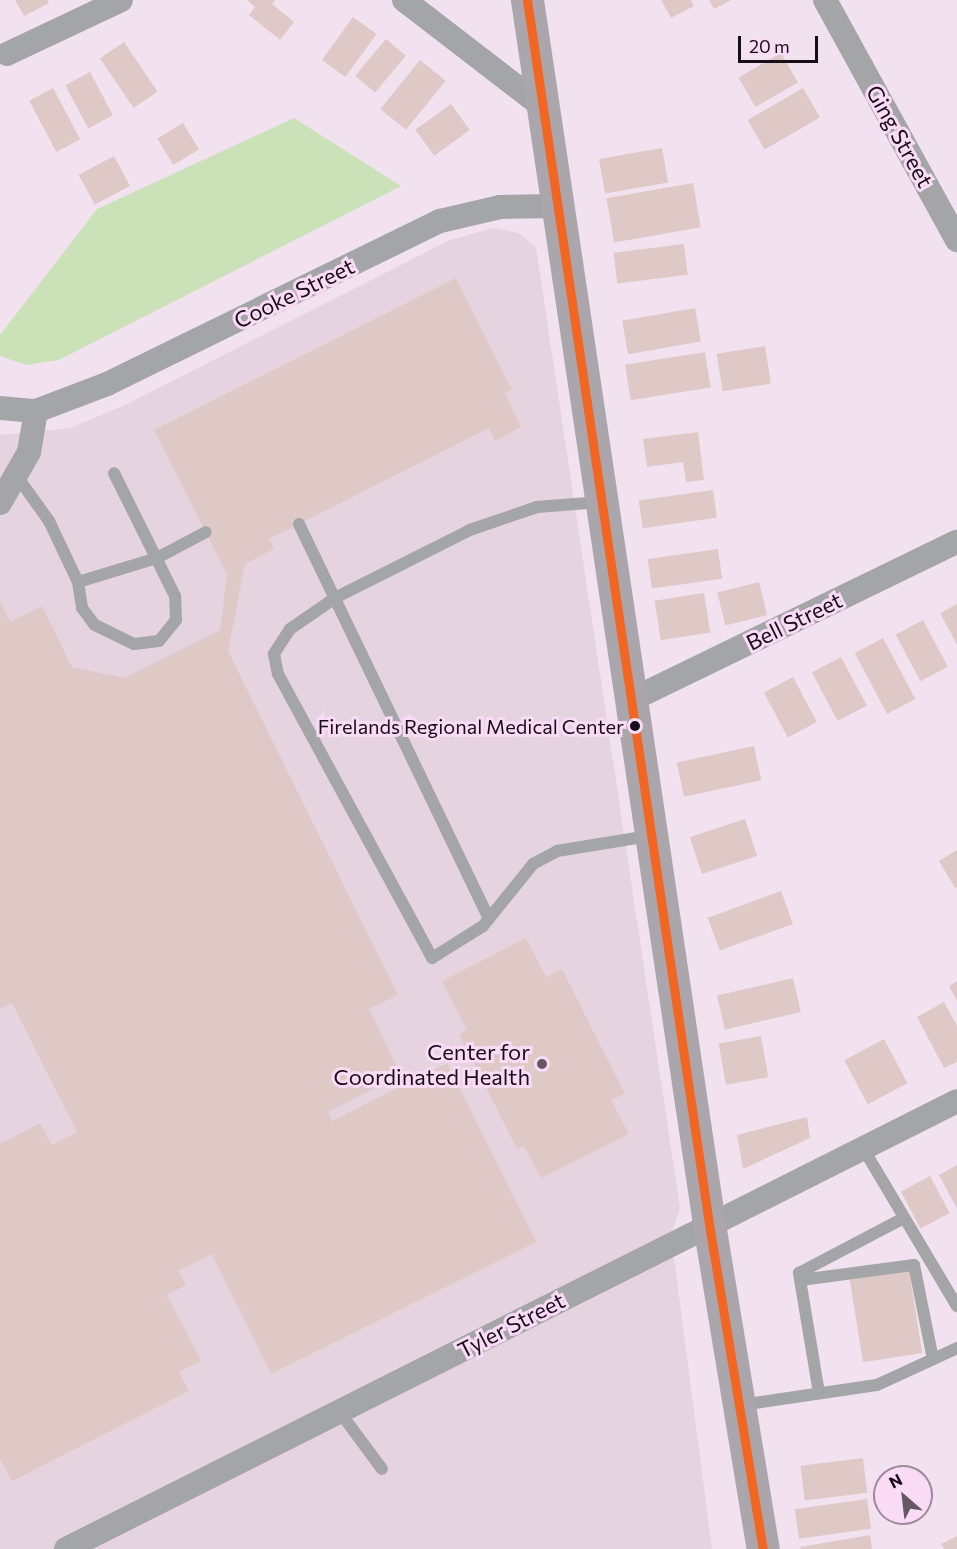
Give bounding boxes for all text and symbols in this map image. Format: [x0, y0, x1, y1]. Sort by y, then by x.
scale bar [741, 24, 820, 62]
text: 20 m [749, 35, 790, 57]
street label: Ging Street [861, 80, 939, 192]
street label: Cooke Street [229, 252, 359, 334]
street label: Bell Street [742, 586, 846, 656]
place label: Firelands Regional Medical Center [318, 714, 624, 738]
marker: Firelands Regional Medical Center [629, 720, 641, 732]
place label: Center for Coordinated Health [334, 1038, 530, 1090]
marker: Center for Coordinated Health [535, 1057, 549, 1071]
street label: Tyler Street [453, 1287, 569, 1363]
north arrow [873, 1465, 933, 1525]
text: N [885, 1469, 905, 1492]

